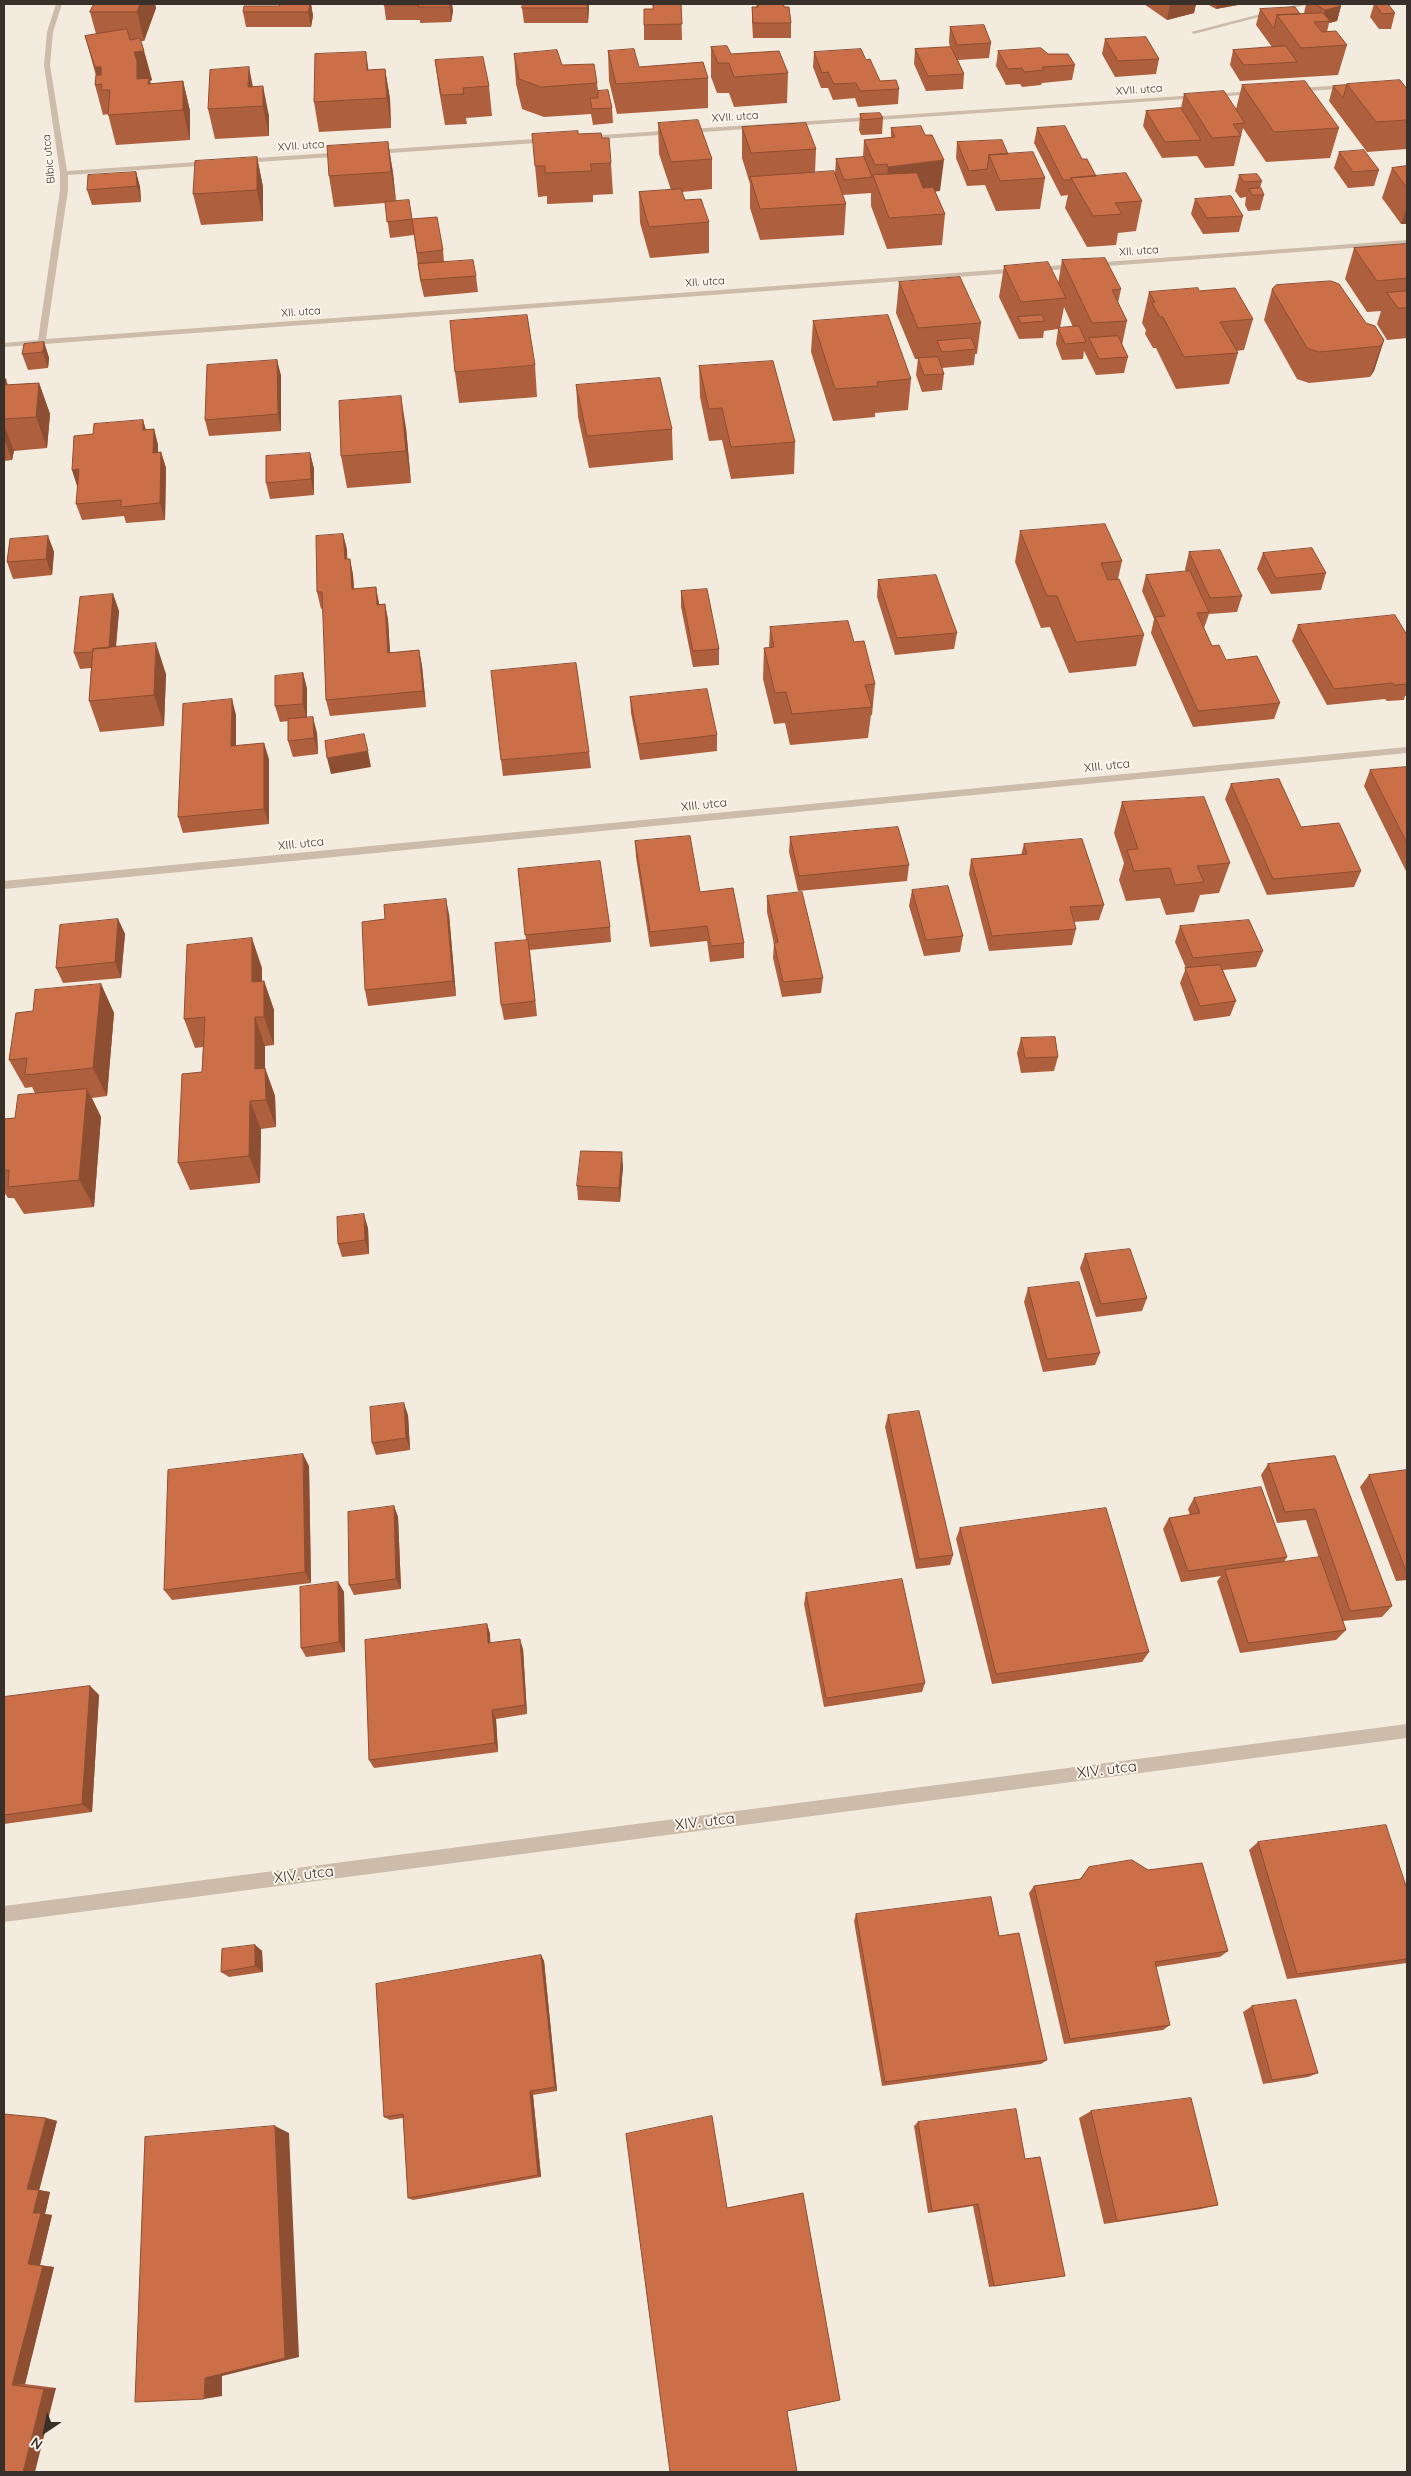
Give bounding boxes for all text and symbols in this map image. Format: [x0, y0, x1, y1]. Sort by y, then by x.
street label: XVII. utca [1115, 82, 1163, 98]
street label: XVII. utca [711, 109, 759, 125]
street label: Bíbic utca [40, 134, 58, 184]
street label: XVII. utca [277, 138, 325, 154]
street label: XII. utca [1119, 243, 1159, 259]
street label: XII. utca [685, 274, 725, 290]
street label: XII. utca [281, 304, 321, 320]
street label: XIII. utca [1083, 756, 1131, 776]
street label: XIII. utca [680, 795, 728, 815]
street label: XIII. utca [277, 834, 325, 854]
street label: XIV. utca [1076, 1757, 1138, 1783]
street label: XIV. utca [674, 1809, 736, 1835]
street label: XIV. utca [273, 1862, 335, 1888]
north arrow [20, 2406, 70, 2456]
text: N [27, 2433, 46, 2454]

